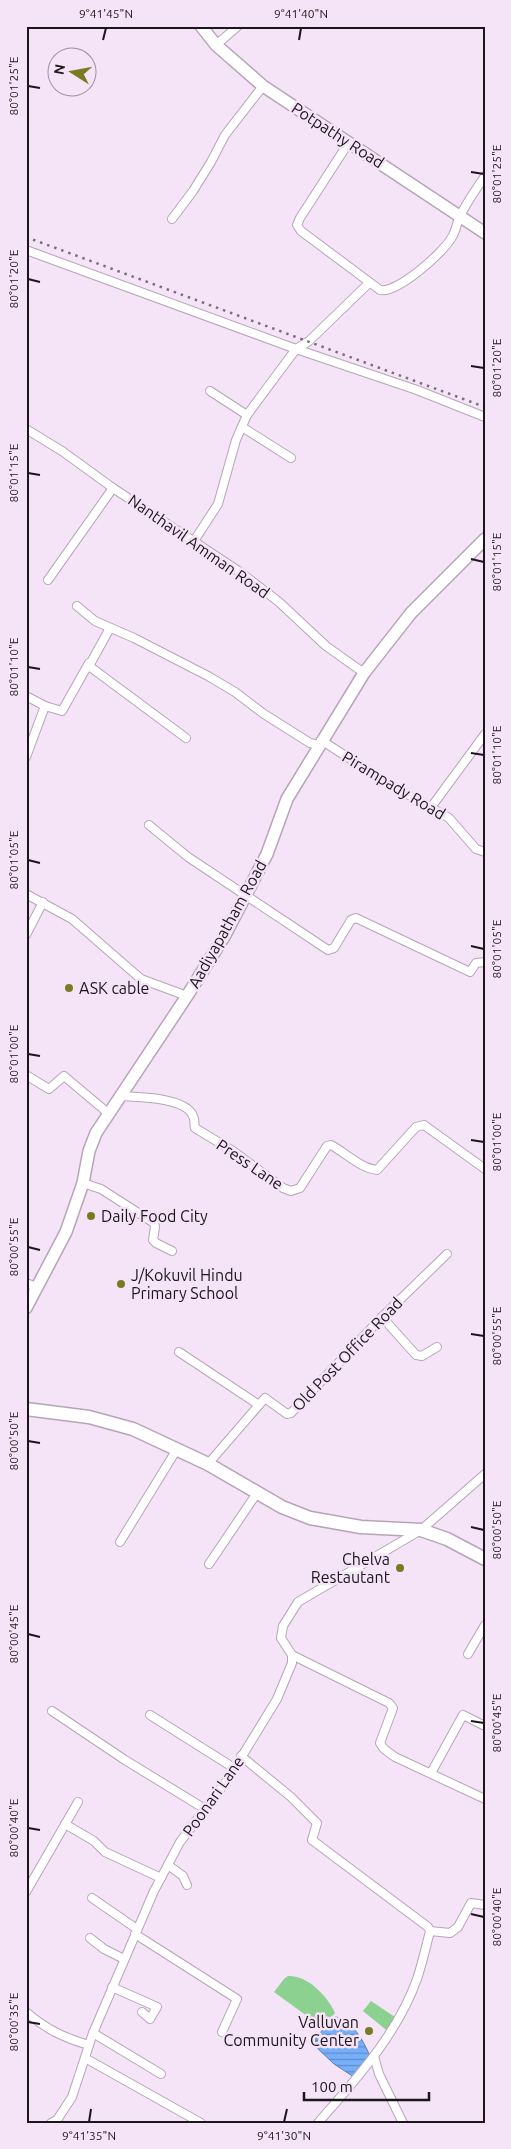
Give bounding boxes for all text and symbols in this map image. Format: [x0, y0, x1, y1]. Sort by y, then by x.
text: 9°41'45"N [79, 7, 133, 20]
text: 9°41'40"N [274, 7, 328, 20]
north arrow [48, 48, 98, 98]
text: 80°01'25"E [7, 56, 20, 115]
text: N [50, 63, 68, 76]
street label: Potpathy Road [289, 99, 387, 171]
text: 80°01'25"E [490, 144, 503, 203]
text: 80°01'20"E [7, 249, 20, 308]
text: 80°01'20"E [490, 338, 503, 397]
text: 80°01'15"E [7, 443, 20, 502]
street label: Nanthavil Amman Road [125, 490, 273, 602]
text: 80°01'15"E [490, 532, 503, 591]
text: 80°01'10"E [7, 637, 20, 696]
text: 80°01'10"E [490, 725, 503, 784]
street label: Pirampady Road [339, 747, 449, 823]
text: 80°01'05"E [7, 830, 20, 889]
street label: Aadiyapatham Road [184, 857, 270, 991]
text: 80°01'05"E [490, 919, 503, 978]
place label: ASK cable [79, 979, 149, 997]
marker: ASK cable [63, 982, 75, 994]
text: 80°01'00"E [7, 1024, 20, 1083]
text: 80°01'00"E [490, 1112, 503, 1171]
street label: Press Lane [213, 1135, 287, 1193]
place label: Daily Food City [101, 1207, 208, 1225]
marker: Daily Food City [85, 1210, 97, 1222]
text: 80°00'55"E [7, 1217, 20, 1276]
place label: J/Kokuvil Hindu Primary School [131, 1266, 243, 1302]
marker: J/Kokuvil Hindu Primary School [115, 1278, 127, 1290]
street label: Old Post Office Road [288, 1294, 406, 1414]
text: 80°00'55"E [490, 1306, 503, 1365]
text: 80°00'50"E [7, 1411, 20, 1470]
text: 80°00'50"E [490, 1500, 503, 1559]
place label: Chelva Restautant [311, 1550, 391, 1586]
marker: Chelva Restautant [394, 1562, 406, 1574]
text: 80°00'45"E [7, 1604, 20, 1663]
text: 80°00'45"E [490, 1693, 503, 1752]
street label: Poonari Lane [179, 1753, 247, 1839]
text: 80°00'40"E [7, 1798, 20, 1857]
text: 80°00'40"E [490, 1887, 503, 1946]
text: 80°00'35"E [7, 1992, 20, 2051]
place label: Valluvan Community Center [223, 2013, 359, 2049]
marker: Valluvan Community Center [363, 2025, 375, 2037]
scale bar [304, 2069, 428, 2101]
text: 100 m [311, 2078, 353, 2095]
text: 9°41'35"N [62, 2129, 116, 2142]
text: 9°41'30"N [257, 2129, 311, 2142]

